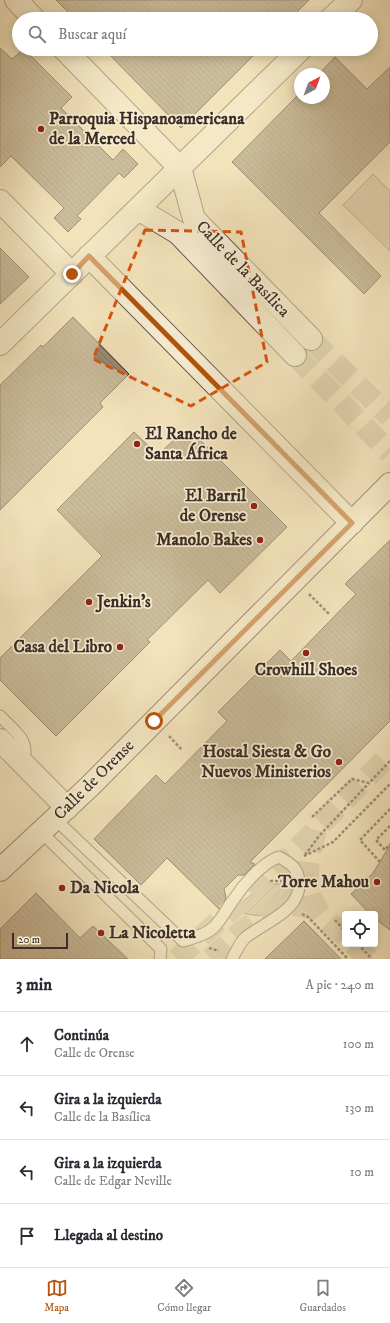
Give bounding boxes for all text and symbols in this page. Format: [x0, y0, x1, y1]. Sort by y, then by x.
search box [12, 12, 378, 56]
icon: search [26, 23, 48, 45]
text: Buscar aquí [58, 25, 126, 44]
north arrow [294, 68, 330, 104]
place label: Parroquia Hispanoamericana de la Merced [49, 108, 245, 150]
marker: Parroquia Hispanoamericana de la Merced [36, 124, 46, 134]
street label: Calle de la Basílica [191, 216, 295, 323]
route end [63, 265, 81, 283]
place label: El Rancho de Santa África [145, 423, 237, 465]
marker: El Rancho de Santa África [132, 439, 142, 449]
place label: El Barril de Orense [180, 485, 247, 527]
marker: El Barril de Orense [249, 501, 259, 511]
place label: Manolo Bakes [156, 529, 252, 551]
marker: Manolo Bakes [255, 535, 265, 545]
place label: Jenkin's [95, 591, 151, 613]
marker: Jenkin's [84, 597, 94, 607]
place label: Casa del Libro [14, 636, 112, 658]
marker: Casa del Libro [115, 642, 125, 652]
marker: Crowhill Shoes [301, 648, 311, 658]
place label: Crowhill Shoes [255, 659, 358, 681]
route start [145, 712, 163, 730]
street label: Calle de Orense [49, 735, 139, 825]
place label: Hostal Siesta & Go Nuevos Ministerios [201, 741, 331, 783]
marker: Hostal Siesta & Go Nuevos Ministerios [334, 757, 344, 767]
place label: Torre Mahou [277, 871, 369, 893]
place label: Da Nicola [70, 877, 140, 899]
marker: Torre Mahou [372, 877, 382, 887]
marker: Da Nicola [57, 883, 67, 893]
map controls [342, 911, 378, 947]
button: locate [342, 911, 378, 947]
place label: La Nicoletta [109, 922, 197, 944]
marker: La Nicoletta [96, 928, 106, 938]
scale bar [12, 931, 68, 950]
text: 20 m [18, 933, 40, 947]
text: 3 min [16, 974, 52, 996]
text: A pie · 240 m [306, 977, 374, 993]
text: Continúa [54, 1026, 109, 1045]
icon: ahead [16, 1033, 38, 1055]
text: 100 m [343, 1036, 374, 1052]
text: Calle de Orense [54, 1045, 135, 1061]
text: Gira a la izquierda [54, 1090, 162, 1109]
icon: left [16, 1097, 38, 1119]
text: 130 m [345, 1100, 374, 1116]
text: Calle de la Basílica [54, 1109, 151, 1125]
text: Gira a la izquierda [54, 1154, 162, 1173]
icon: left [16, 1161, 38, 1183]
text: 10 m [350, 1164, 374, 1180]
text: Calle de Edgar Neville [54, 1173, 172, 1189]
icon: arrive [16, 1225, 38, 1247]
text: Llegada al destino [54, 1226, 163, 1245]
tab: Mapa [44, 1277, 69, 1315]
tab: Cómo llegar [157, 1277, 211, 1315]
tab: Guardados [299, 1277, 346, 1315]

